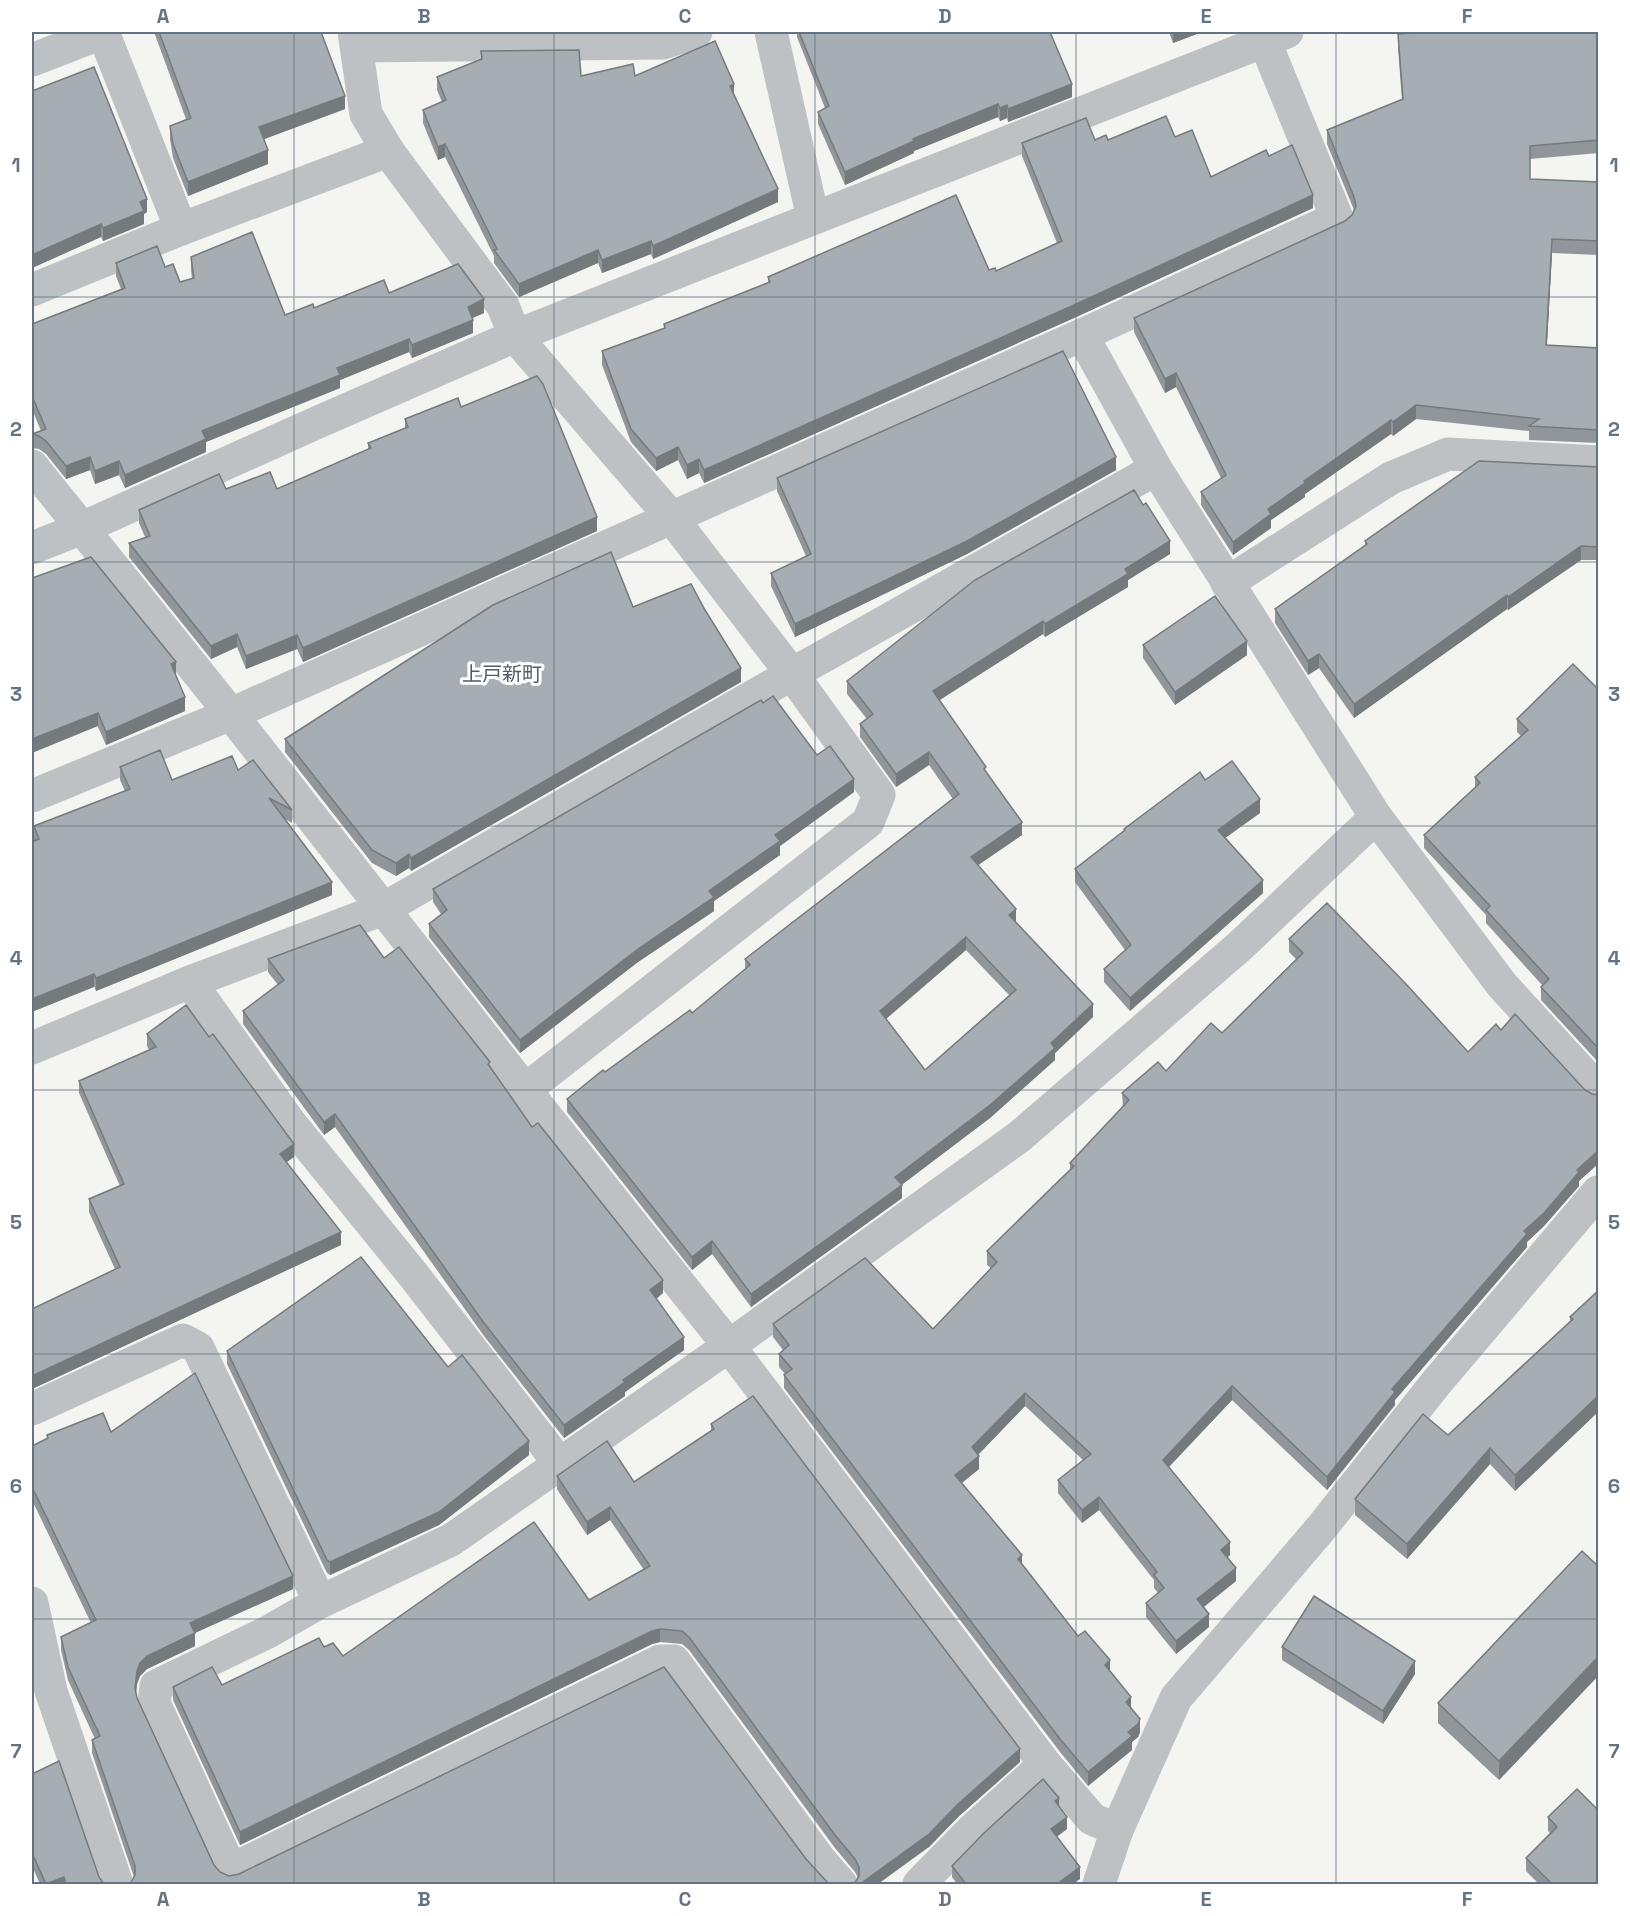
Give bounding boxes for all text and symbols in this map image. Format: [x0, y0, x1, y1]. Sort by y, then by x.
text: A [157, 3, 170, 29]
text: B [417, 3, 431, 29]
text: C [679, 3, 692, 29]
text: D [938, 3, 952, 29]
text: E [1200, 3, 1212, 29]
text: F [1462, 3, 1473, 29]
text: 1 [11, 152, 21, 178]
text: 1 [1609, 152, 1619, 178]
text: 2 [10, 416, 22, 442]
text: 2 [1608, 416, 1620, 442]
district label: 上戸新町 [462, 661, 542, 687]
text: 3 [10, 681, 22, 707]
text: 3 [1608, 681, 1620, 707]
text: 4 [10, 945, 23, 971]
text: 4 [1608, 945, 1621, 971]
text: 5 [10, 1209, 22, 1235]
text: 5 [1608, 1209, 1620, 1235]
text: 6 [10, 1473, 22, 1499]
text: 6 [1608, 1473, 1620, 1499]
text: 7 [10, 1738, 22, 1764]
text: 7 [1608, 1738, 1620, 1764]
text: A [157, 1886, 170, 1912]
text: B [417, 1886, 431, 1912]
text: C [679, 1886, 692, 1912]
text: D [938, 1886, 952, 1912]
text: E [1200, 1886, 1212, 1912]
text: F [1462, 1886, 1473, 1912]

